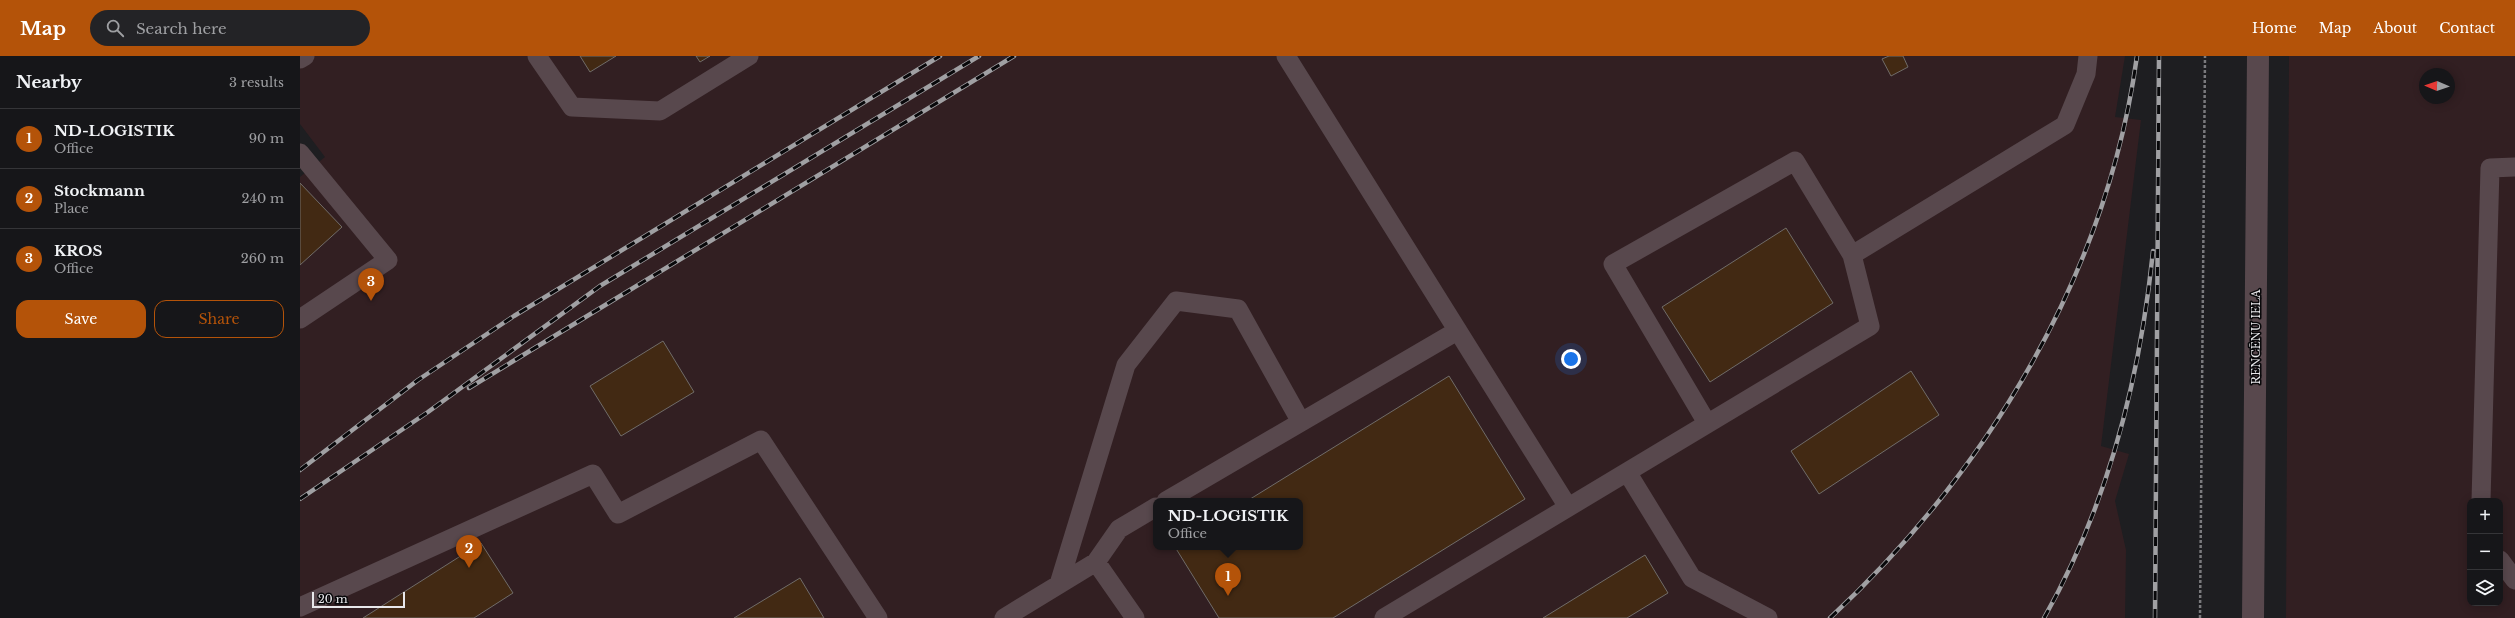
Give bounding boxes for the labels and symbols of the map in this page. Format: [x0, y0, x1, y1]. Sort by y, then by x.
north arrow [2419, 68, 2455, 104]
pin: 3 [358, 268, 384, 301]
street label: RENCĒNU IELA [2249, 289, 2263, 384]
your location [1561, 349, 1581, 369]
pin: 2 [456, 535, 482, 568]
pin: 1 [1215, 563, 1241, 596]
scale bar [312, 590, 405, 609]

